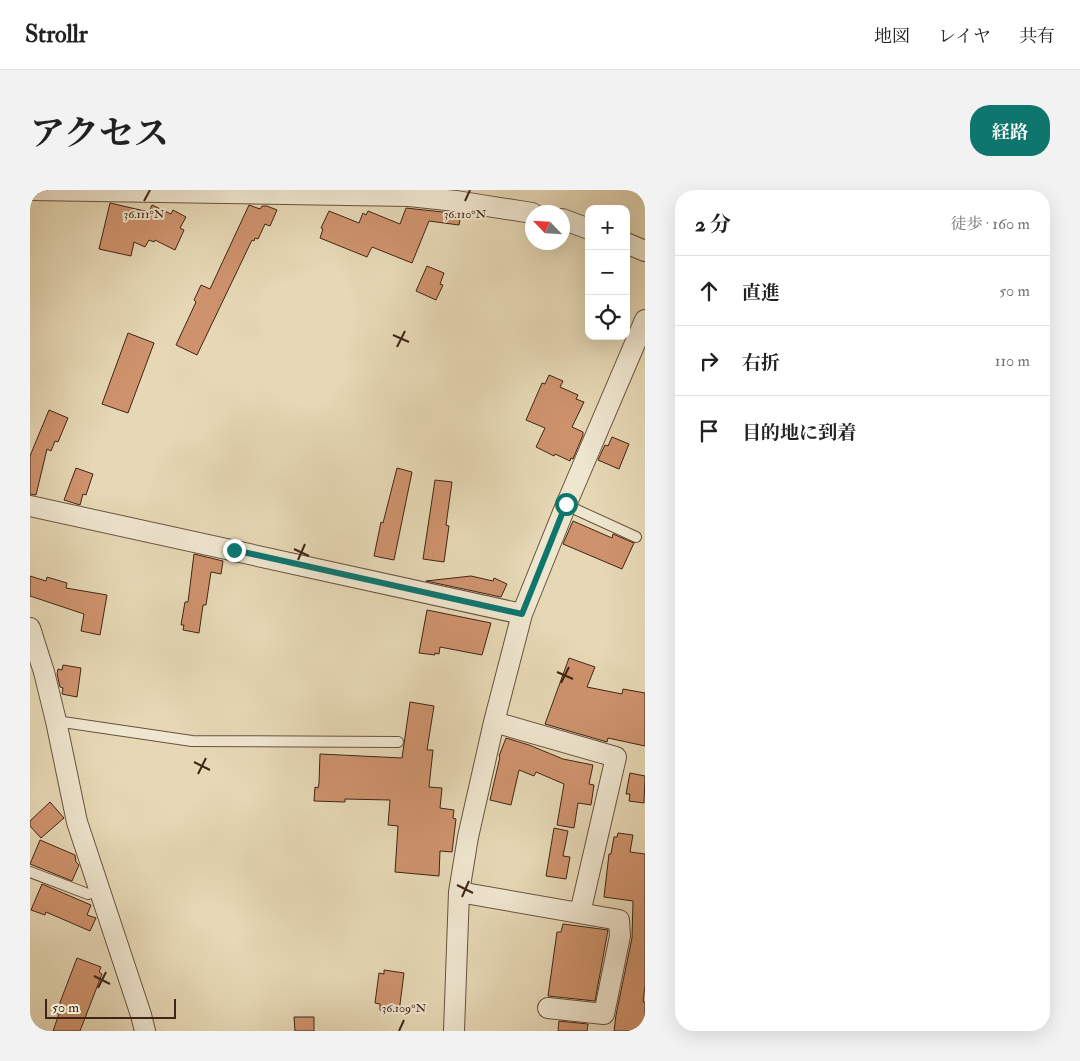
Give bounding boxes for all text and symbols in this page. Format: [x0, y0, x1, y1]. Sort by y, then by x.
text: Strollr [25, 19, 88, 50]
text: 地図 [874, 25, 910, 48]
text: レイヤ [938, 25, 991, 48]
text: 共有 [1019, 25, 1055, 48]
button: 経路 [970, 105, 1050, 156]
text: アクセス [30, 112, 169, 156]
north arrow [525, 205, 570, 250]
map controls [585, 205, 630, 340]
button: + [585, 205, 630, 250]
text: 36.111°N [124, 207, 165, 222]
text: 36.110°N [444, 207, 487, 222]
text: 2 分 [695, 211, 731, 238]
text: 徒歩 · 160 m [950, 214, 1030, 234]
button: − [585, 250, 630, 295]
icon: ahead [695, 277, 723, 305]
text: 直進 [742, 281, 780, 305]
text: 50 m [999, 281, 1030, 301]
button: locate [585, 295, 630, 340]
icon: right [695, 347, 723, 375]
text: 右折 [742, 351, 780, 375]
text: 110 m [995, 351, 1030, 371]
icon: arrive [695, 417, 723, 445]
text: 目的地に到着 [742, 421, 856, 445]
route start [555, 493, 578, 516]
route end [223, 539, 246, 562]
scale bar [45, 996, 176, 1019]
text: 50 m [52, 999, 79, 1016]
text: 36.109°N [382, 1001, 426, 1016]

